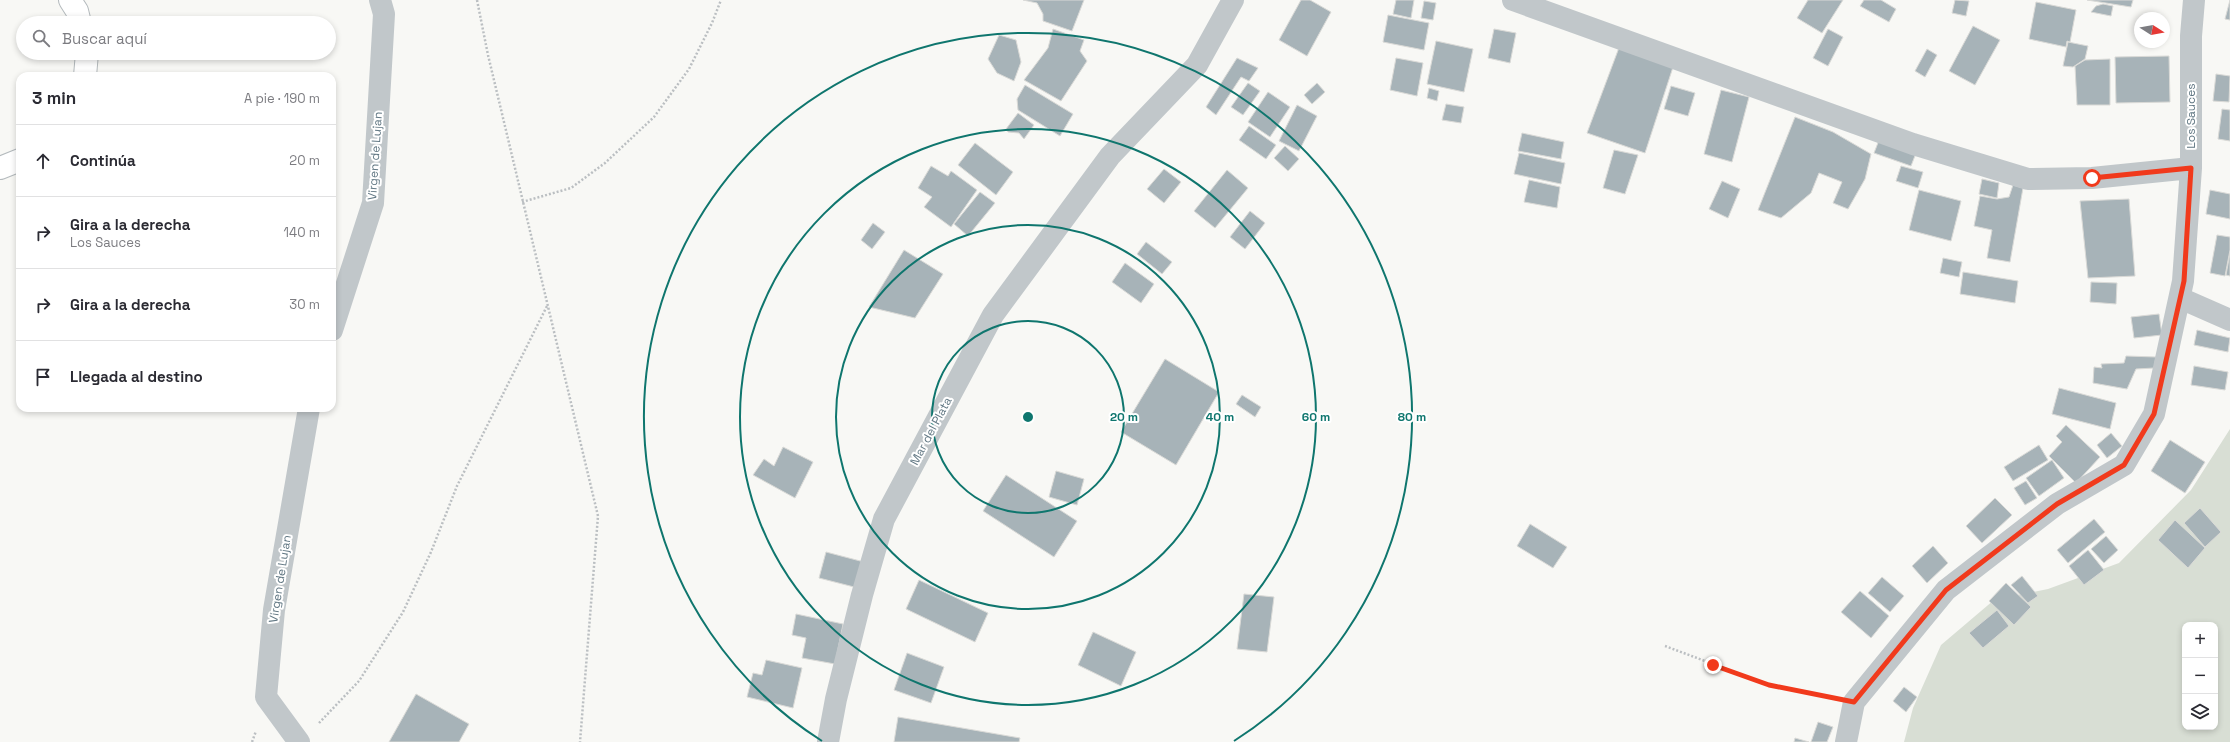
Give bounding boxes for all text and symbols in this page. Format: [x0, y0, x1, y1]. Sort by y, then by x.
north arrow [2134, 12, 2170, 48]
search box [16, 16, 336, 60]
icon: search [30, 27, 52, 49]
text: Buscar aquí [62, 29, 147, 48]
street label: Los Sauces [2183, 83, 2199, 149]
text: 3 min [32, 87, 76, 109]
text: A pie · 190 m [244, 90, 320, 107]
street label: Virgen de Lujan [364, 111, 386, 201]
icon: ahead [32, 150, 54, 172]
text: Continúa [70, 151, 136, 170]
text: 20 m [289, 152, 320, 169]
route start [2083, 169, 2101, 187]
text: Gira a la derecha [70, 215, 190, 234]
icon: right [32, 222, 54, 244]
text: 140 m [284, 224, 320, 241]
text: Los Sauces [70, 234, 141, 251]
icon: right [32, 294, 54, 316]
text: Gira a la derecha [70, 295, 190, 314]
text: 30 m [289, 296, 320, 313]
icon: arrive [32, 366, 54, 388]
text: Llegada al destino [70, 367, 203, 386]
street label: Mar del Plata [906, 394, 956, 468]
text: 20 m [1110, 409, 1138, 425]
text: 40 m [1206, 409, 1234, 425]
text: 60 m [1302, 409, 1330, 425]
text: 80 m [1398, 409, 1426, 425]
centre of rings [1021, 410, 1035, 424]
street label: Virgen de Lujan [265, 534, 295, 624]
map controls [2182, 622, 2218, 730]
button: + [2182, 622, 2218, 658]
route end [1704, 656, 1722, 674]
button: − [2182, 658, 2218, 694]
button: layers [2182, 694, 2218, 730]

